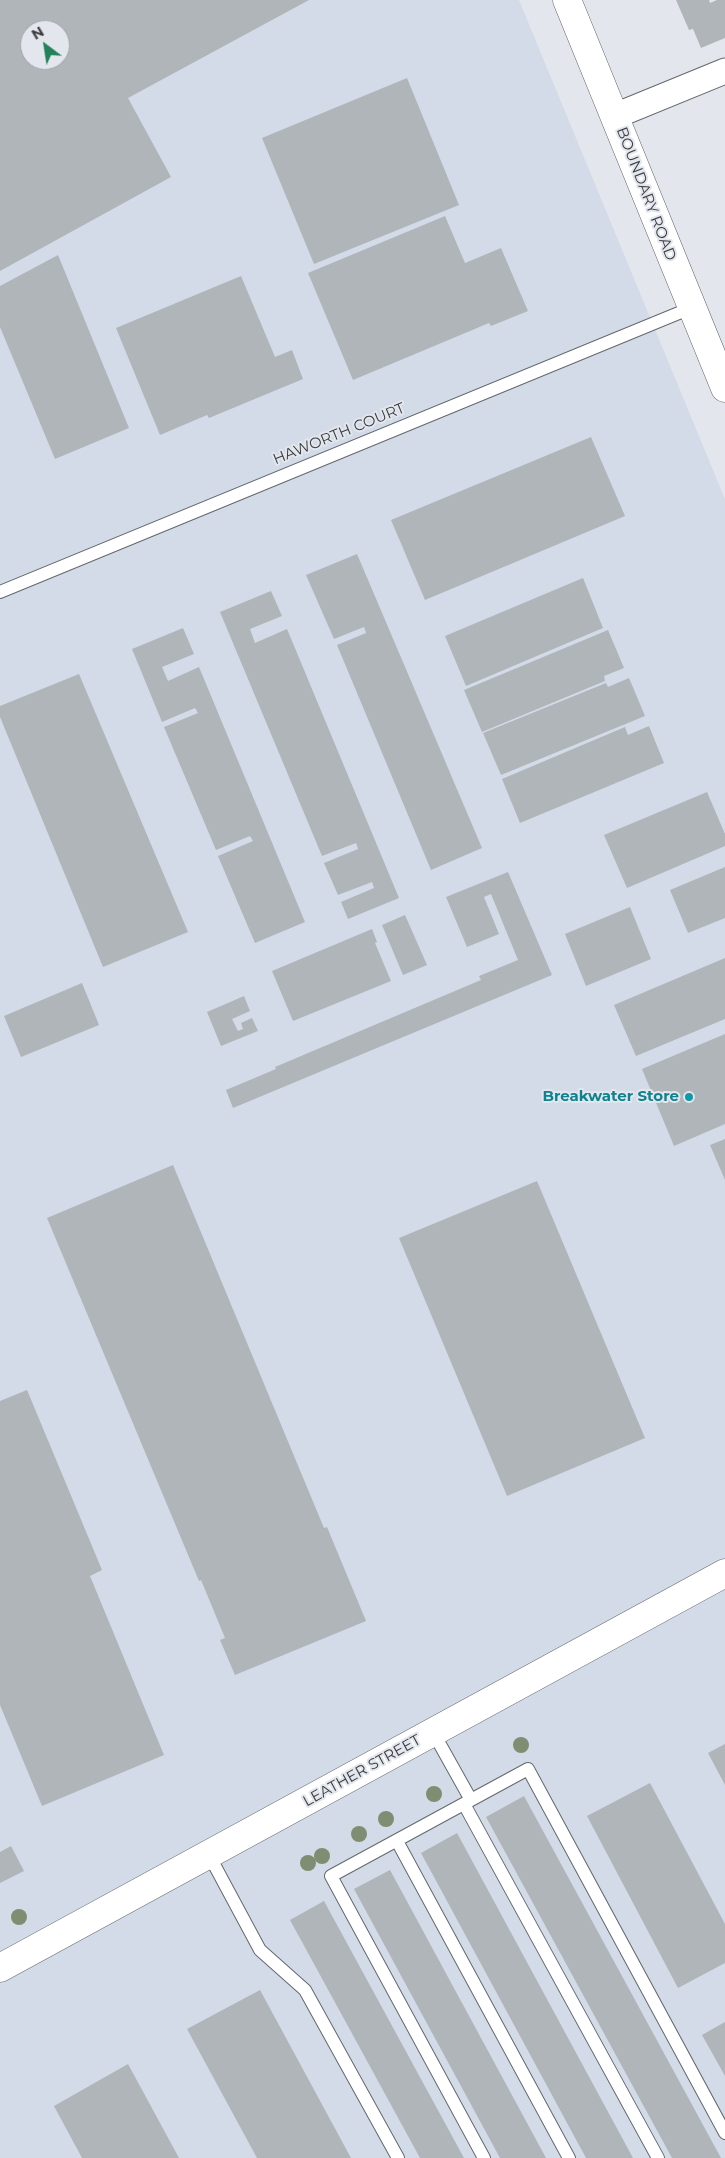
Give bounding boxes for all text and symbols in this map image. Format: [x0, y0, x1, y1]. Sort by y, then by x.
north arrow [20, 20, 70, 70]
text: N [28, 22, 47, 44]
street label: BOUNDARY ROAD [612, 125, 680, 263]
street label: HAWORTH COURT [270, 399, 408, 469]
place label: Breakwater Store [542, 1088, 679, 1106]
marker: Breakwater Store [683, 1091, 695, 1103]
street label: LEATHER STREET [300, 1731, 424, 1811]

